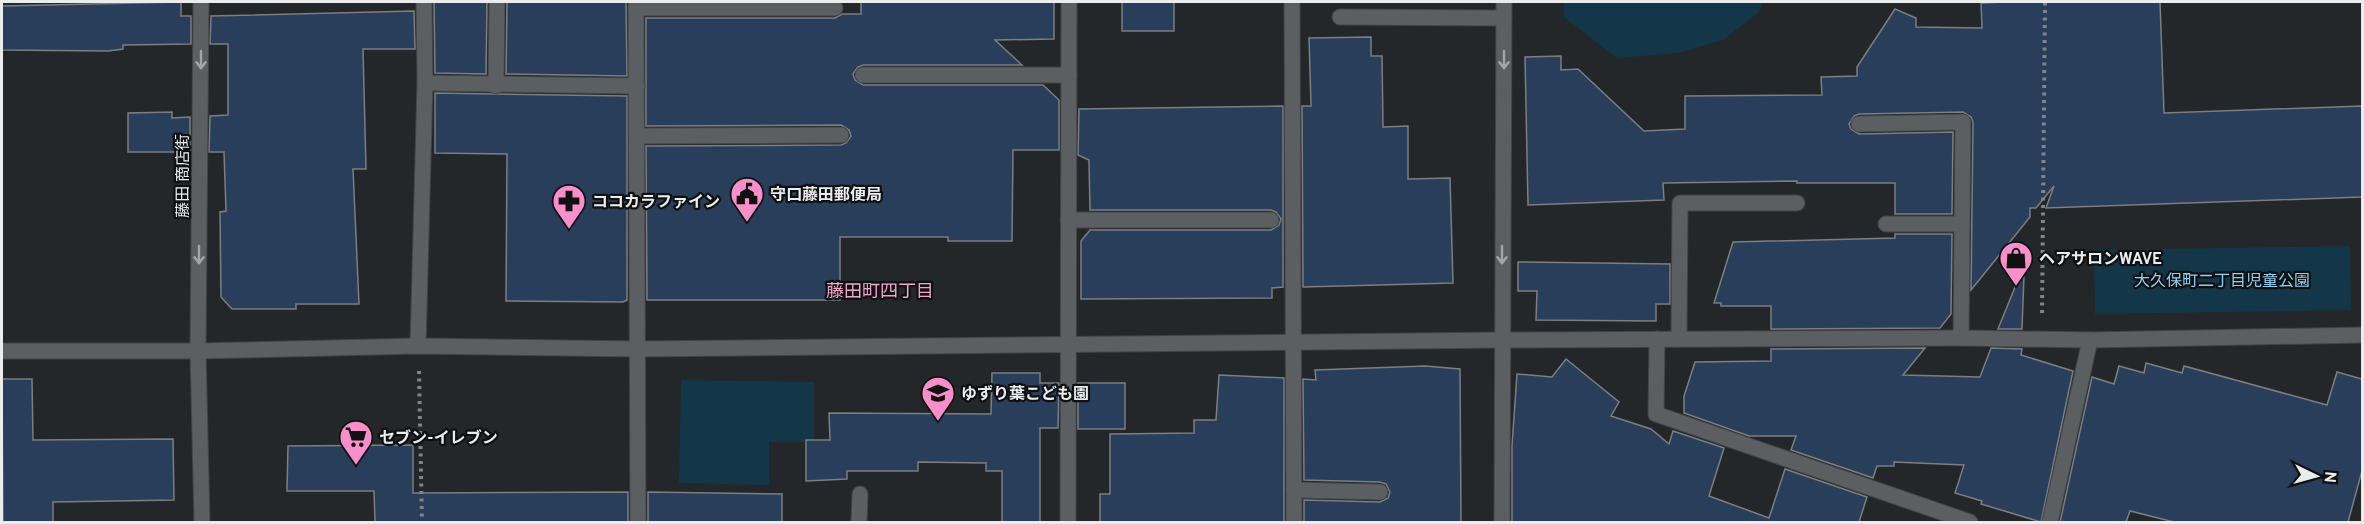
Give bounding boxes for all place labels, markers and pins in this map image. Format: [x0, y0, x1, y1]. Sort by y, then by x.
public building icon: 守口藤田郵便局 [729, 176, 765, 223]
pharmacy icon: ココカラファイン [551, 183, 587, 230]
place label: 守口藤田郵便局 [770, 186, 882, 206]
place label: ココカラファイン [592, 193, 720, 213]
shop icon: ヘアサロンWAVE [1998, 240, 2034, 287]
place label: ヘアサロンWAVE [2039, 250, 2162, 270]
school or university icon: ゆずり葉こども園 [920, 375, 956, 422]
place label: ゆずり葉こども園 [961, 385, 1089, 405]
supermarket icon: セブン-イレブン [338, 419, 374, 466]
place label: セブン-イレブン [379, 429, 498, 449]

